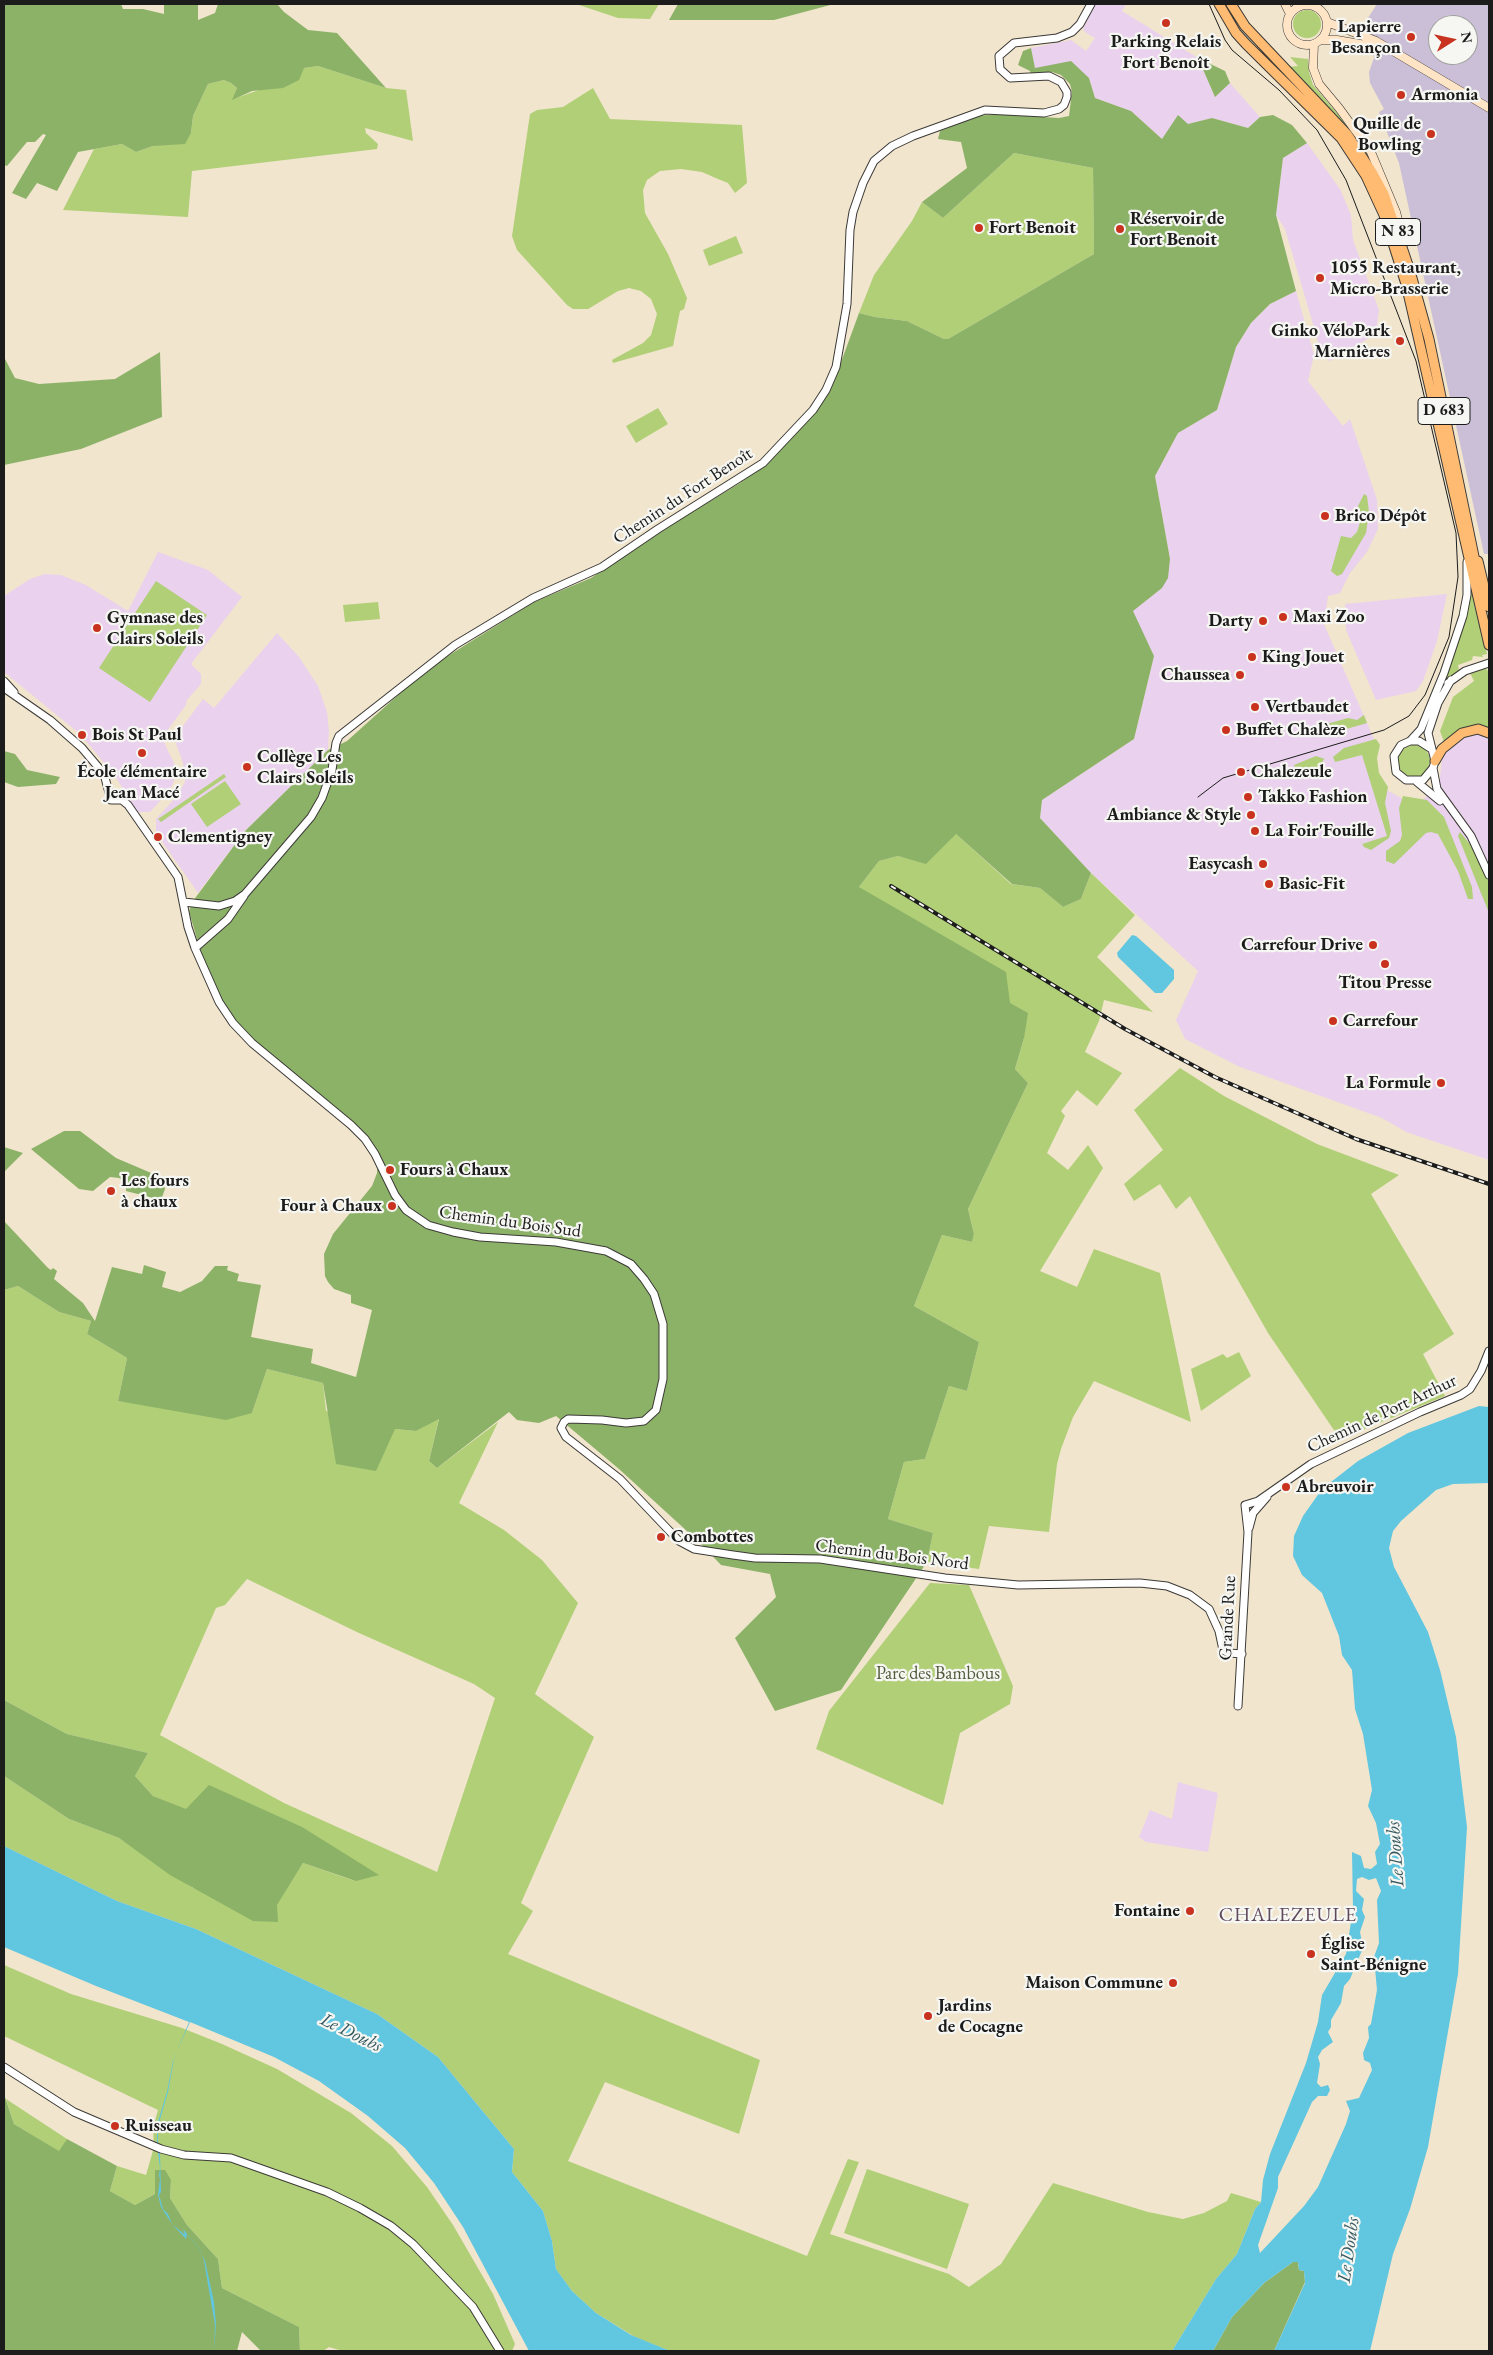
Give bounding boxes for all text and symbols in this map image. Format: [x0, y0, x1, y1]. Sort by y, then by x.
north arrow [1428, 15, 1478, 65]
place label: Lapierre Besançon [1331, 16, 1401, 58]
marker: Parking Relais Fort Benoît [1160, 17, 1172, 29]
text: N [1457, 30, 1477, 45]
place label: Parking Relais Fort Benoît [1111, 31, 1221, 74]
marker: Lapierre Besançon [1405, 31, 1417, 43]
place label: Armonia [1411, 84, 1478, 106]
marker: Armonia [1395, 89, 1407, 101]
place label: Quille de Bowling [1353, 113, 1421, 156]
marker: Quille de Bowling [1425, 128, 1437, 140]
place label: Réservoir de Fort Benoit [1130, 208, 1224, 250]
place label: Fort Benoit [989, 217, 1076, 239]
road number: N 83 [1376, 218, 1420, 246]
marker: Fort Benoit [973, 222, 985, 234]
marker: Réservoir de Fort Benoit [1114, 223, 1126, 235]
place label: 1055 Restaurant, Micro-Brasserie [1330, 257, 1461, 300]
marker: 1055 Restaurant, Micro-Brasserie [1314, 272, 1326, 284]
place label: Ginko VéloPark Marnières [1271, 320, 1390, 362]
marker: Ginko VéloPark Marnières [1394, 335, 1406, 347]
road number: D 683 [1418, 398, 1470, 424]
street label: Chemin du Fort Benoît [609, 443, 757, 549]
place label: Brico Dépôt [1335, 505, 1427, 527]
marker: Brico Dépôt [1319, 510, 1331, 522]
place label: Maxi Zoo [1293, 606, 1365, 628]
place label: Gymnase des Clairs Soleils [107, 607, 203, 650]
place label: Darty [1208, 610, 1253, 632]
marker: Maxi Zoo [1277, 611, 1289, 623]
marker: Darty [1257, 615, 1269, 627]
marker: Gymnase des Clairs Soleils [91, 622, 103, 634]
place label: King Jouet [1262, 646, 1344, 668]
marker: King Jouet [1246, 651, 1258, 663]
place label: Chaussea [1161, 664, 1230, 686]
marker: Chaussea [1234, 669, 1246, 681]
place label: Vertbaudet [1265, 696, 1349, 718]
marker: Vertbaudet [1249, 701, 1261, 713]
place label: Buffet Chalèze [1236, 719, 1346, 741]
place label: Bois St Paul [92, 724, 182, 746]
marker: Buffet Chalèze [1220, 724, 1232, 736]
marker: Bois St Paul [76, 729, 88, 741]
place label: Collège Les Clairs Soleils [257, 746, 353, 789]
marker: École élémentaire Jean Macé [136, 747, 148, 759]
place label: École élémentaire Jean Macé [77, 761, 207, 804]
marker: Collège Les Clairs Soleils [241, 761, 253, 773]
place label: Chalezeule [1251, 761, 1332, 783]
marker: Chalezeule [1235, 766, 1247, 778]
place label: Takko Fashion [1258, 786, 1368, 808]
marker: Takko Fashion [1242, 791, 1254, 803]
place label: Ambiance & Style [1106, 804, 1241, 826]
marker: Ambiance & Style [1245, 809, 1257, 821]
place label: La Foir'Fouille [1265, 820, 1374, 842]
marker: La Foir'Fouille [1249, 825, 1261, 837]
place label: Clementigney [168, 826, 272, 848]
marker: Clementigney [152, 831, 164, 843]
place label: Easycash [1189, 853, 1253, 875]
marker: Easycash [1257, 858, 1269, 870]
place label: Basic-Fit [1279, 873, 1345, 895]
marker: Basic-Fit [1263, 878, 1275, 890]
place label: Carrefour Drive [1241, 934, 1363, 956]
marker: Carrefour Drive [1367, 939, 1379, 951]
marker: Titou Presse [1379, 958, 1391, 970]
place label: Titou Presse [1338, 972, 1432, 994]
place label: Carrefour [1343, 1010, 1418, 1032]
marker: Carrefour [1327, 1015, 1339, 1027]
place label: La Formule [1346, 1072, 1431, 1094]
marker: La Formule [1435, 1077, 1447, 1089]
place label: Fours à Chaux [400, 1159, 508, 1181]
marker: Fours à Chaux [384, 1164, 396, 1176]
place label: Les fours à chaux [121, 1170, 189, 1212]
marker: Les fours à chaux [105, 1185, 117, 1197]
place label: Four à Chaux [280, 1195, 382, 1217]
marker: Four à Chaux [386, 1200, 398, 1212]
street label: Chemin du Bois Sud [438, 1201, 582, 1243]
street label: Chemin de Port Arthur [1304, 1370, 1460, 1458]
place label: Abreuvoir [1296, 1476, 1374, 1498]
marker: Abreuvoir [1280, 1481, 1292, 1493]
place label: Combottes [671, 1526, 753, 1548]
marker: Combottes [655, 1531, 667, 1543]
street label: Chemin du Bois Nord [814, 1535, 970, 1575]
street label: Grande Rue [1215, 1575, 1241, 1661]
park label: Parc des Bambous [876, 1663, 1000, 1685]
water label: Le Doubs [1382, 1820, 1410, 1888]
place label: Fontaine [1114, 1900, 1180, 1922]
district label: CHALEZEULE [1218, 1904, 1358, 1928]
marker: Fontaine [1184, 1905, 1196, 1917]
place label: Église Saint-Bénigne [1321, 1933, 1426, 1976]
marker: Église Saint-Bénigne [1305, 1948, 1317, 1960]
place label: Maison Commune [1025, 1972, 1163, 1994]
marker: Maison Commune [1167, 1977, 1179, 1989]
place label: Jardins de Cocagne [938, 1995, 1023, 2038]
water label: Le Doubs [316, 2008, 386, 2058]
marker: Jardins de Cocagne [922, 2010, 934, 2022]
place label: Ruisseau [125, 2115, 192, 2137]
marker: Ruisseau [109, 2120, 121, 2132]
water label: Le Doubs [1333, 2216, 1365, 2284]

